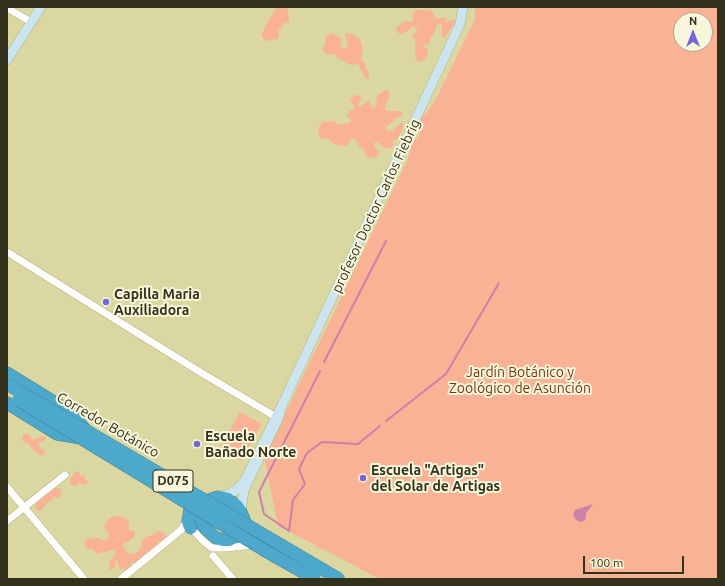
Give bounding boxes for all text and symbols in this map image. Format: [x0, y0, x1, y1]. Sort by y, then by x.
north arrow [673, 12, 713, 52]
text: N [689, 15, 697, 27]
street label: profesor Doctor Carlos Fiebrig [328, 116, 424, 296]
place label: Capilla Maria Auxiliadora [114, 286, 200, 318]
marker: Capilla Maria Auxiliadora [101, 297, 111, 307]
park label: Jardín Botánico y Zoológico de Asunción [449, 364, 591, 396]
street label: Corredor Botánico [54, 389, 162, 461]
place label: Escuela Bañado Norte [205, 428, 296, 460]
marker: Escuela Bañado Norte [192, 439, 202, 449]
place label: Escuela "Artigas" del Solar de Artigas [371, 462, 500, 494]
road number: D075 [153, 470, 193, 492]
marker: Escuela "Artigas" del Solar de Artigas [358, 473, 368, 483]
scale bar [585, 548, 686, 574]
text: 100 m [590, 556, 623, 569]

